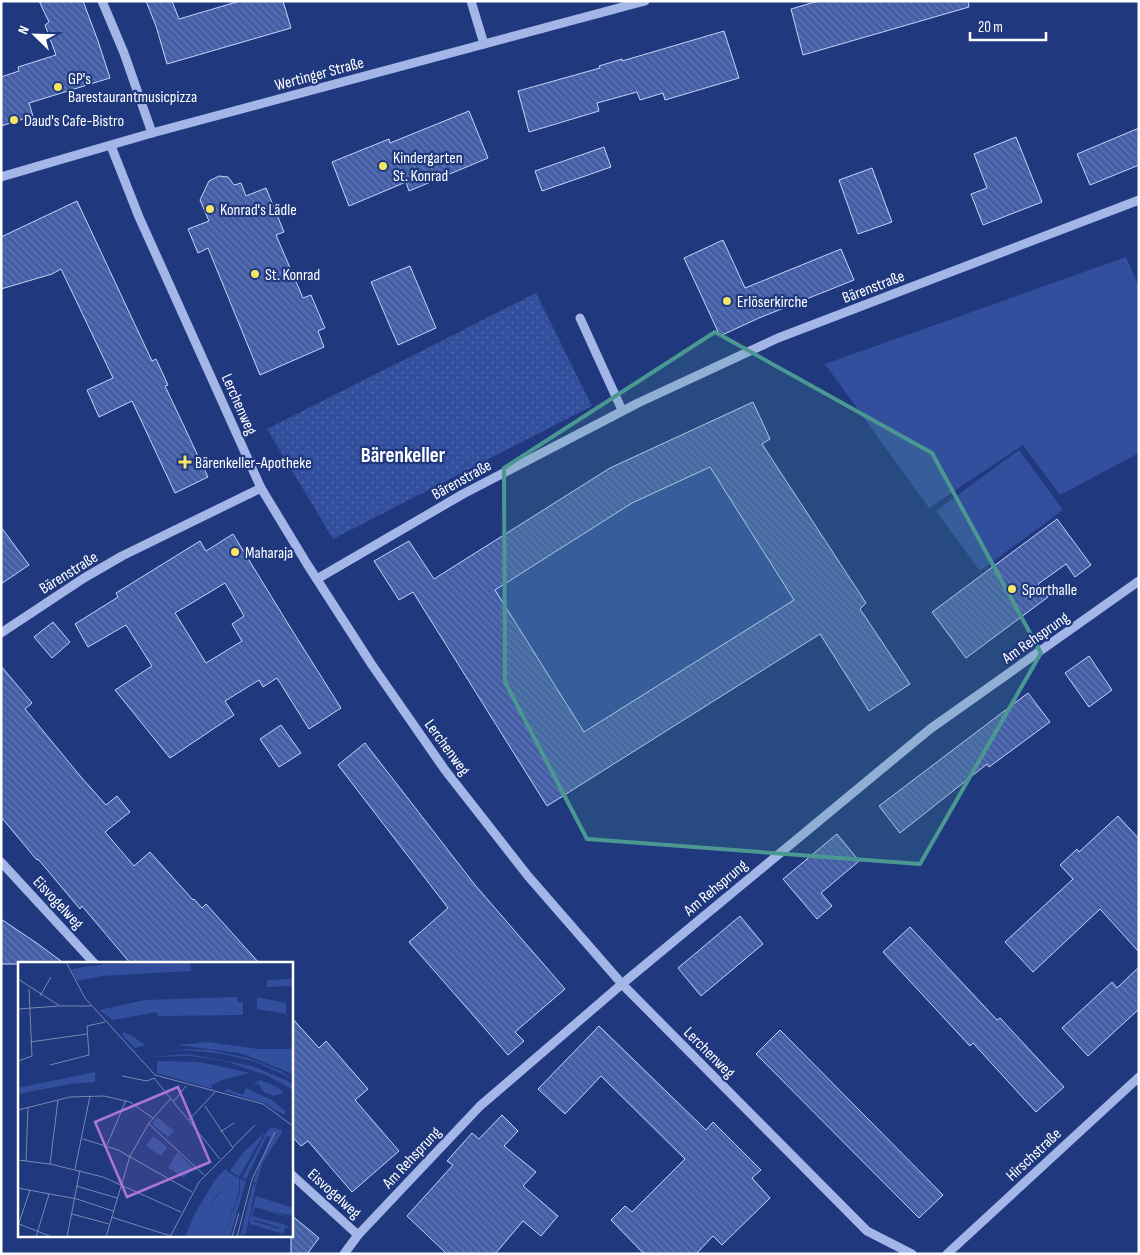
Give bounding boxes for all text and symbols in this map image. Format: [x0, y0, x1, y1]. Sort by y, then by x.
north arrow [10, 10, 60, 60]
scale bar [970, 10, 1046, 42]
text: 20 m [978, 18, 1003, 37]
text: N [14, 23, 33, 37]
street label: Wertinger Straße [273, 53, 366, 95]
place label: GP's Barestaurantmusicpizza [68, 70, 197, 107]
marker: GP's Barestaurantmusicpizza [52, 81, 64, 93]
place label: Daud's Cafe-Bistro [24, 112, 124, 131]
marker: Daud's Cafe-Bistro [8, 114, 20, 126]
place label: Kindergarten St. Konrad [393, 149, 463, 186]
marker: Kindergarten St. Konrad [377, 160, 389, 172]
place label: Konrad's Lädle [220, 201, 297, 220]
marker: Konrad's Lädle [204, 203, 216, 215]
place label: St. Konrad [265, 266, 320, 285]
street label: Bärenstraße [840, 267, 907, 308]
marker: St. Konrad [249, 268, 261, 280]
place label: Erlöserkirche [737, 293, 808, 312]
marker: Erlöserkirche [721, 295, 733, 307]
street label: Lerchenweg [217, 371, 260, 438]
district label: Bärenkeller [361, 443, 446, 468]
place label: Bärenkeller-Apotheke [195, 454, 312, 473]
marker: Bärenkeller-Apotheke [179, 456, 191, 468]
street label: Bärenstraße [429, 456, 495, 504]
place label: Maharaja [245, 544, 293, 563]
marker: Maharaja [229, 546, 241, 558]
street label: Bärenstraße [36, 548, 101, 599]
place label: Sporthalle [1022, 581, 1077, 600]
marker: Sporthalle [1006, 583, 1018, 595]
street label: Am Rehsprung [998, 608, 1073, 669]
street label: Lerchenweg [420, 716, 474, 780]
street label: Am Rehsprung [679, 856, 752, 921]
street label: Eisvogelweg [29, 873, 87, 933]
inset map [18, 962, 292, 1238]
street label: Lerchenweg [679, 1023, 739, 1083]
street label: Am Rehsprung [378, 1123, 445, 1194]
street label: Hirschstraße [1002, 1125, 1066, 1185]
street label: Eisvogelweg [303, 1165, 365, 1223]

